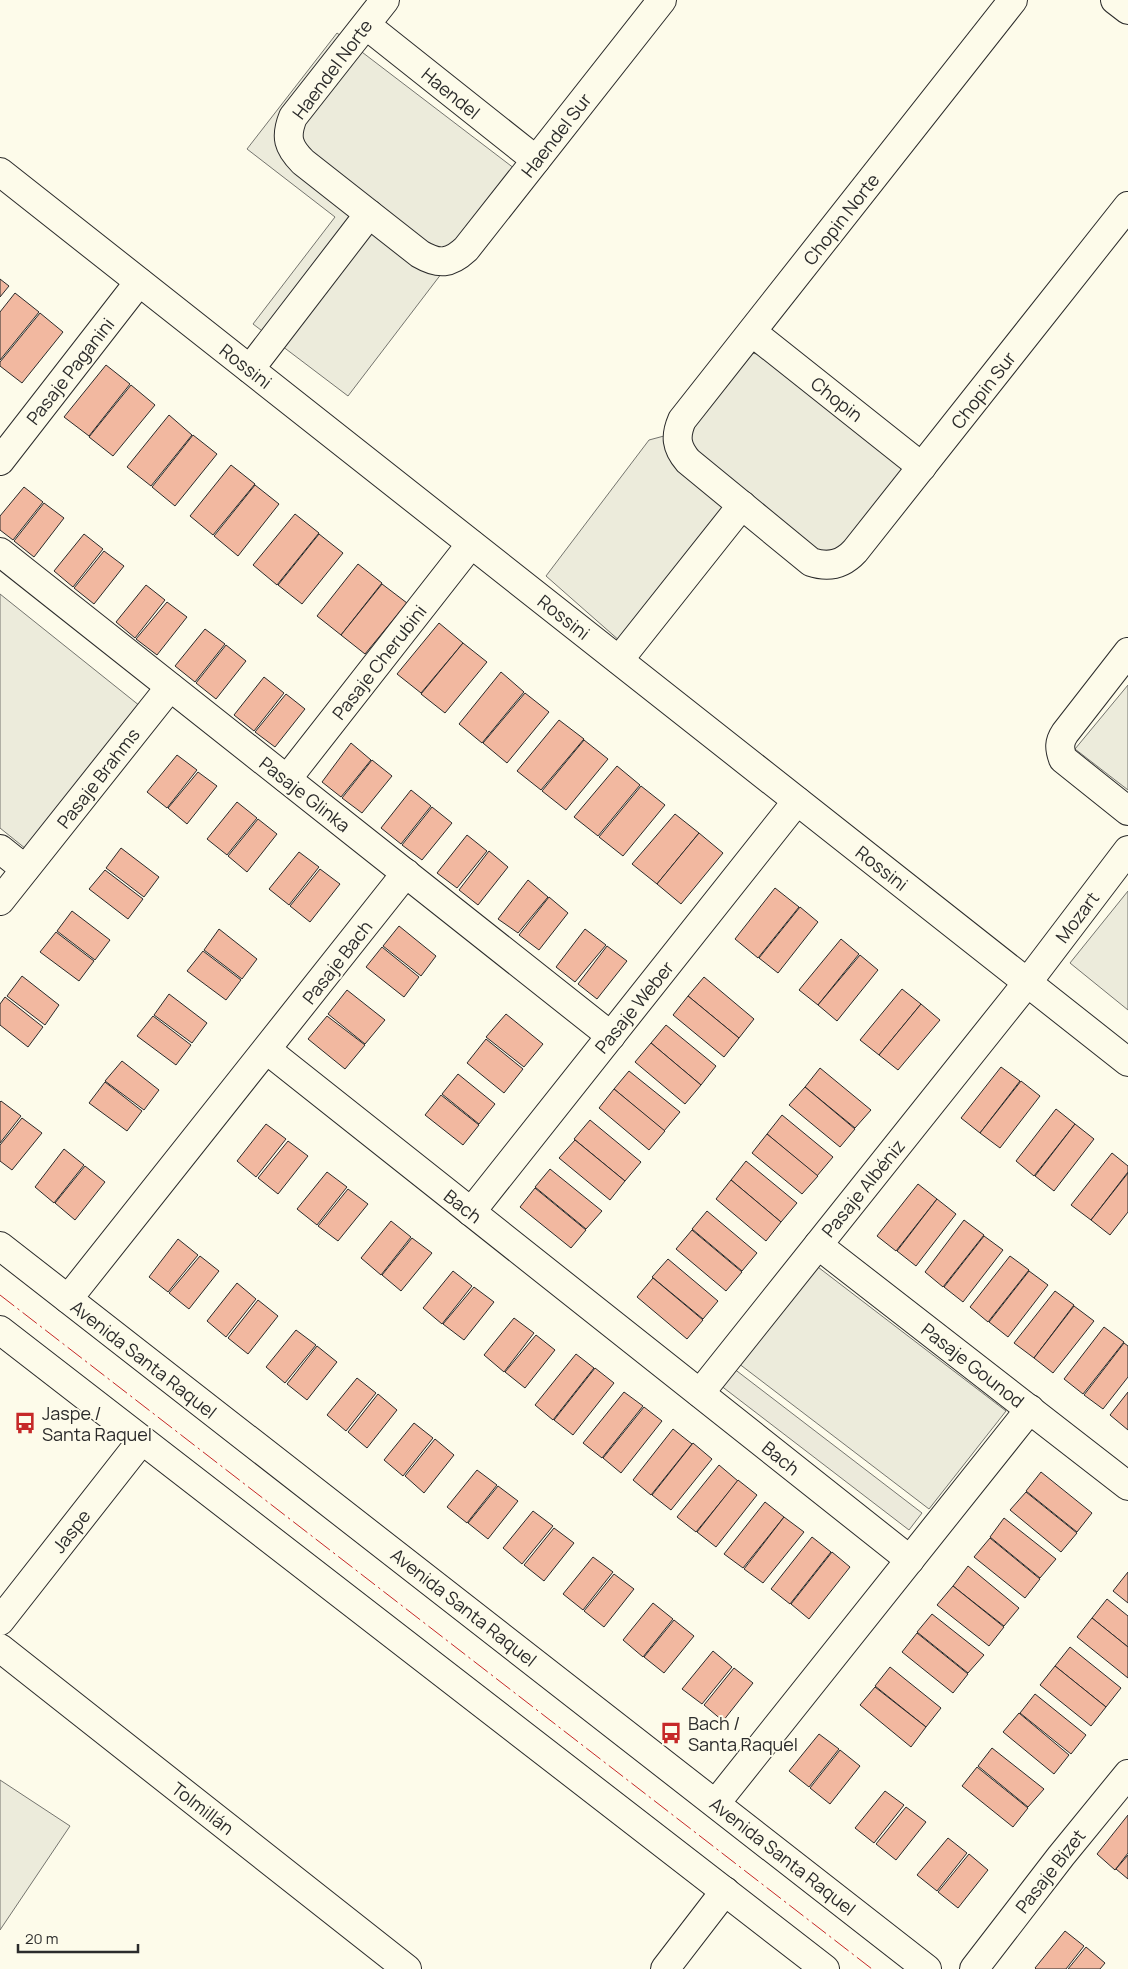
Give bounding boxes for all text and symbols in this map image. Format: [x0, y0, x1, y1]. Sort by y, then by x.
street label: Haendel Norte [287, 14, 377, 124]
street label: Haendel [417, 62, 485, 124]
street label: Haendel Sur [516, 88, 597, 182]
street label: Chopin Norte [798, 168, 884, 270]
street label: Pasaje Paganini [21, 313, 119, 429]
street label: Rossini [215, 338, 277, 394]
street label: Chopin Sur [945, 346, 1021, 434]
street label: Chopin [806, 371, 868, 427]
street label: Rossini [533, 589, 595, 645]
street label: Pasaje Cherubini [327, 600, 431, 724]
street label: Pasaje Brahms [51, 723, 145, 833]
street label: Pasaje Glinka [255, 751, 355, 837]
street label: Rossini [851, 840, 913, 896]
street label: Mozart [1050, 887, 1104, 947]
street label: Pasaje Bach [297, 915, 377, 1009]
street label: Pasaje Weber [589, 955, 679, 1058]
street label: Pasaje Albéniz [816, 1134, 910, 1242]
street label: Bach [439, 1184, 487, 1228]
street label: Avenida Santa Raquel [66, 1294, 222, 1424]
street label: Pasaje Gounod [917, 1317, 1029, 1413]
place label: Jaspe / Santa Raquel [42, 1401, 152, 1446]
bus stop icon: Jaspe / Santa Raquel [12, 1410, 38, 1436]
street label: Bach [757, 1436, 805, 1480]
street label: Jaspe [46, 1504, 96, 1558]
street label: Avenida Santa Raquel [386, 1542, 542, 1672]
place label: Bach / Santa Raquel [688, 1711, 798, 1756]
bus stop icon: Bach / Santa Raquel [658, 1720, 684, 1746]
street label: Tolmillán [167, 1776, 239, 1840]
street label: Avenida Santa Raquel [705, 1791, 861, 1921]
street label: Pasaje Bizet [1010, 1824, 1090, 1918]
scale bar [18, 1922, 138, 1954]
text: 20 m [25, 1928, 58, 1949]

